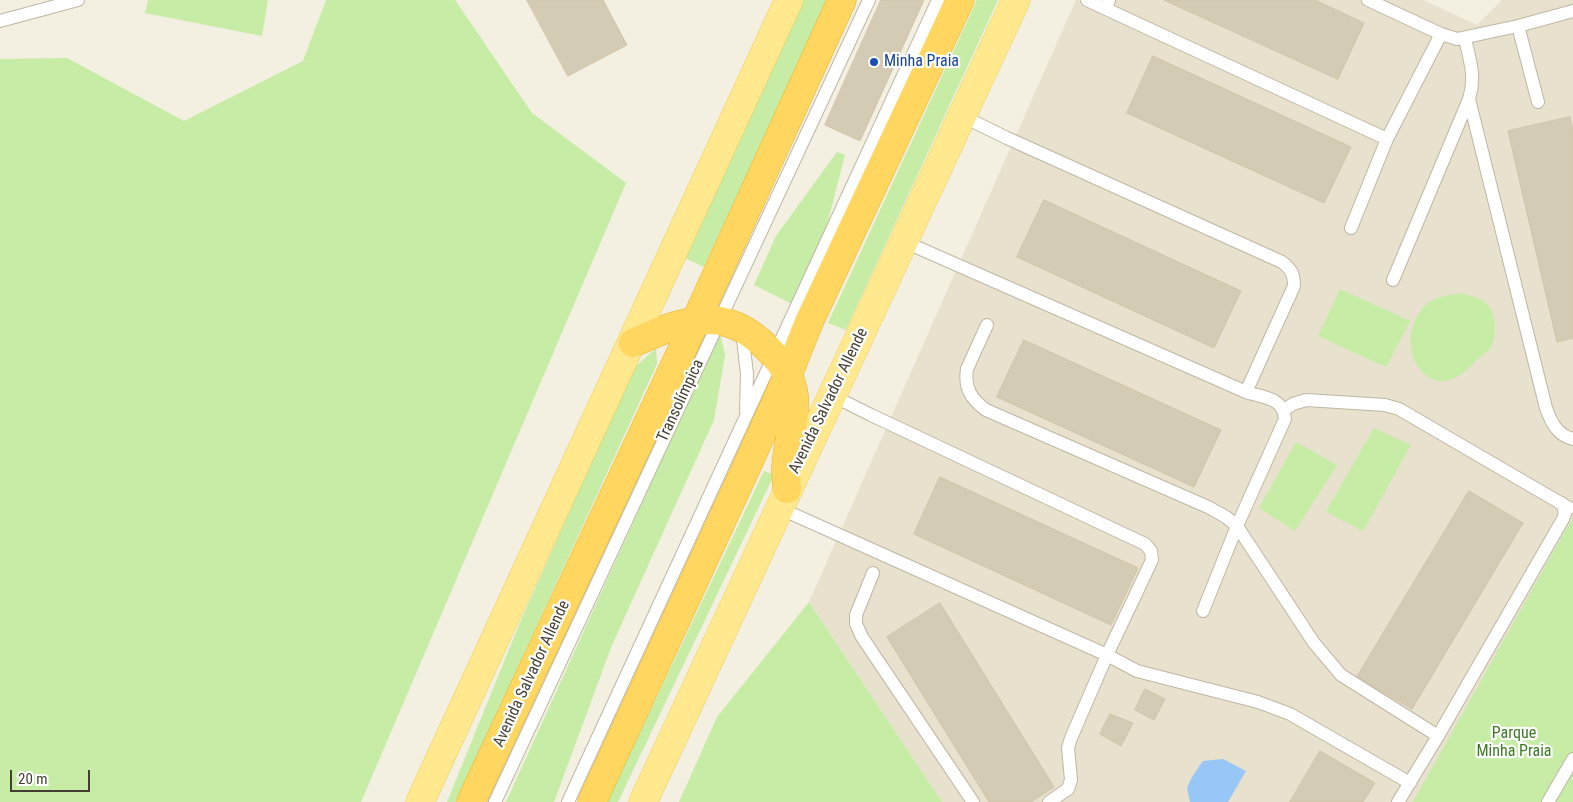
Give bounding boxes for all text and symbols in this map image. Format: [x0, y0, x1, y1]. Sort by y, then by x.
place label: Minha Praia [884, 52, 959, 72]
marker: Minha Praia [868, 56, 880, 68]
street label: Avenida Salvador Allende [785, 325, 873, 477]
street label: Transolímpica [653, 357, 709, 445]
street label: Avenida Salvador Allende [490, 598, 574, 750]
park label: Parque Minha Praia [1476, 724, 1552, 762]
scale bar [12, 760, 92, 792]
text: 20 m [18, 770, 48, 788]

